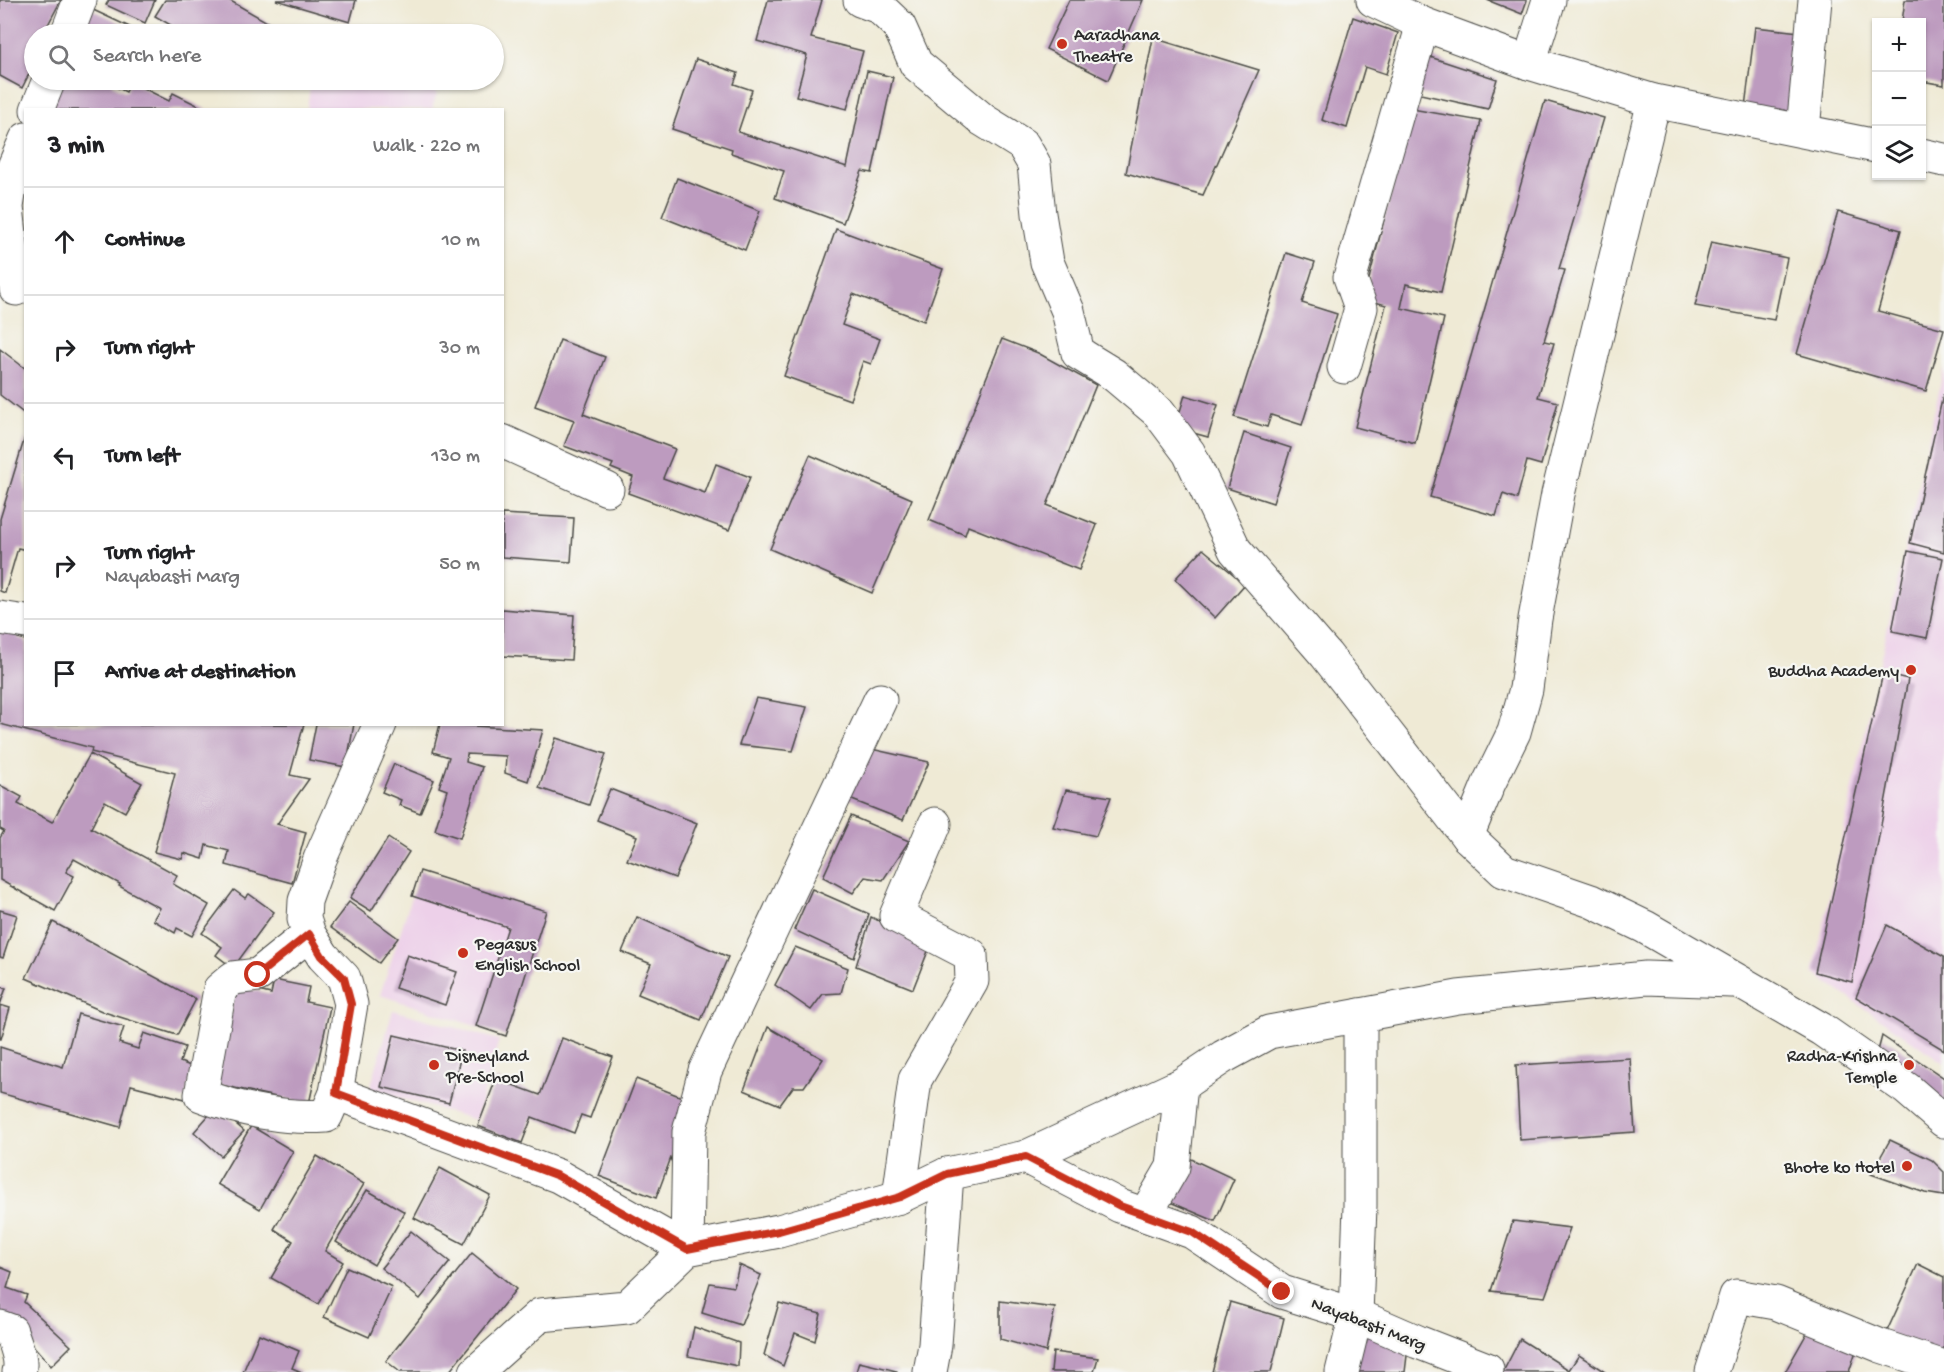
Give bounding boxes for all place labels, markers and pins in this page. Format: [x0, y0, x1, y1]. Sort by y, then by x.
place label: Aaradhana Theatre [1073, 26, 1161, 68]
marker: Aaradhana Theatre [1055, 37, 1069, 51]
place label: Buddha Academy [1767, 662, 1899, 683]
marker: Buddha Academy [1904, 663, 1918, 677]
place label: Pegasus English School [474, 935, 580, 977]
marker: Pegasus English School [456, 946, 470, 960]
place label: Disneyland Pre-School [445, 1047, 529, 1089]
place label: Radha-Krishna Temple [1787, 1047, 1898, 1089]
marker: Disneyland Pre-School [427, 1058, 441, 1072]
marker: Radha-Krishna Temple [1902, 1058, 1916, 1072]
place label: Bhote ko Hotel [1783, 1158, 1895, 1179]
marker: Bhote ko Hotel [1900, 1159, 1914, 1173]

